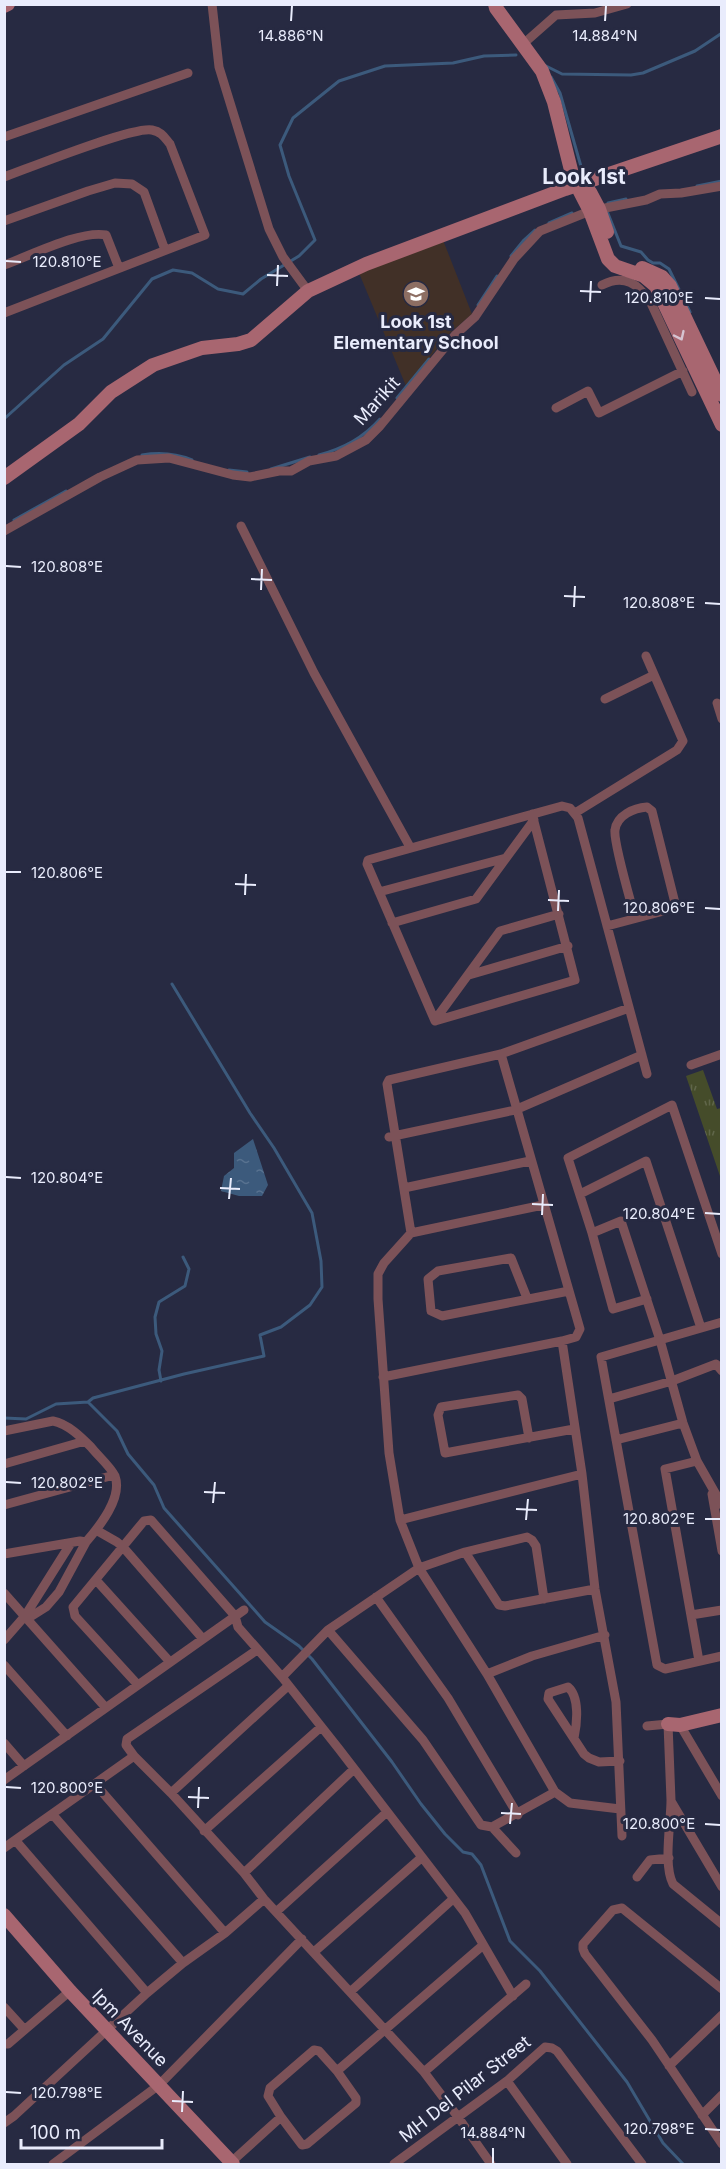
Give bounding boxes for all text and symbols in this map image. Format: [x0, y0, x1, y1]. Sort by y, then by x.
text: 14.886°N [258, 26, 324, 45]
text: 14.884°N [572, 26, 638, 45]
district label: Look 1st [542, 164, 626, 189]
text: 120.810°E [32, 252, 102, 271]
school or university icon: Look 1st Elementary School [401, 279, 431, 309]
text: 120.810°E [624, 288, 694, 307]
place label: Look 1st Elementary School [333, 311, 499, 353]
one-way arrow [673, 329, 685, 340]
street label: Marikit [349, 372, 404, 429]
text: 120.808°E [31, 557, 103, 576]
text: 120.808°E [623, 593, 695, 612]
text: 120.806°E [31, 863, 103, 882]
text: 120.806°E [623, 898, 695, 917]
text: 120.804°E [31, 1168, 103, 1187]
text: 120.804°E [623, 1204, 695, 1223]
text: 120.802°E [31, 1473, 103, 1492]
text: 120.802°E [623, 1509, 695, 1528]
text: 120.800°E [31, 1778, 103, 1797]
text: 120.800°E [623, 1814, 695, 1833]
street label: Ipm Avenue [88, 1984, 173, 2071]
street label: MH Del Pilar Street [395, 2031, 535, 2146]
text: 120.798°E [32, 2083, 103, 2102]
scale bar [21, 2112, 162, 2150]
text: 120.798°E [624, 2119, 695, 2138]
text: 100 m [30, 2122, 81, 2143]
text: 14.884°N [460, 2123, 526, 2142]

